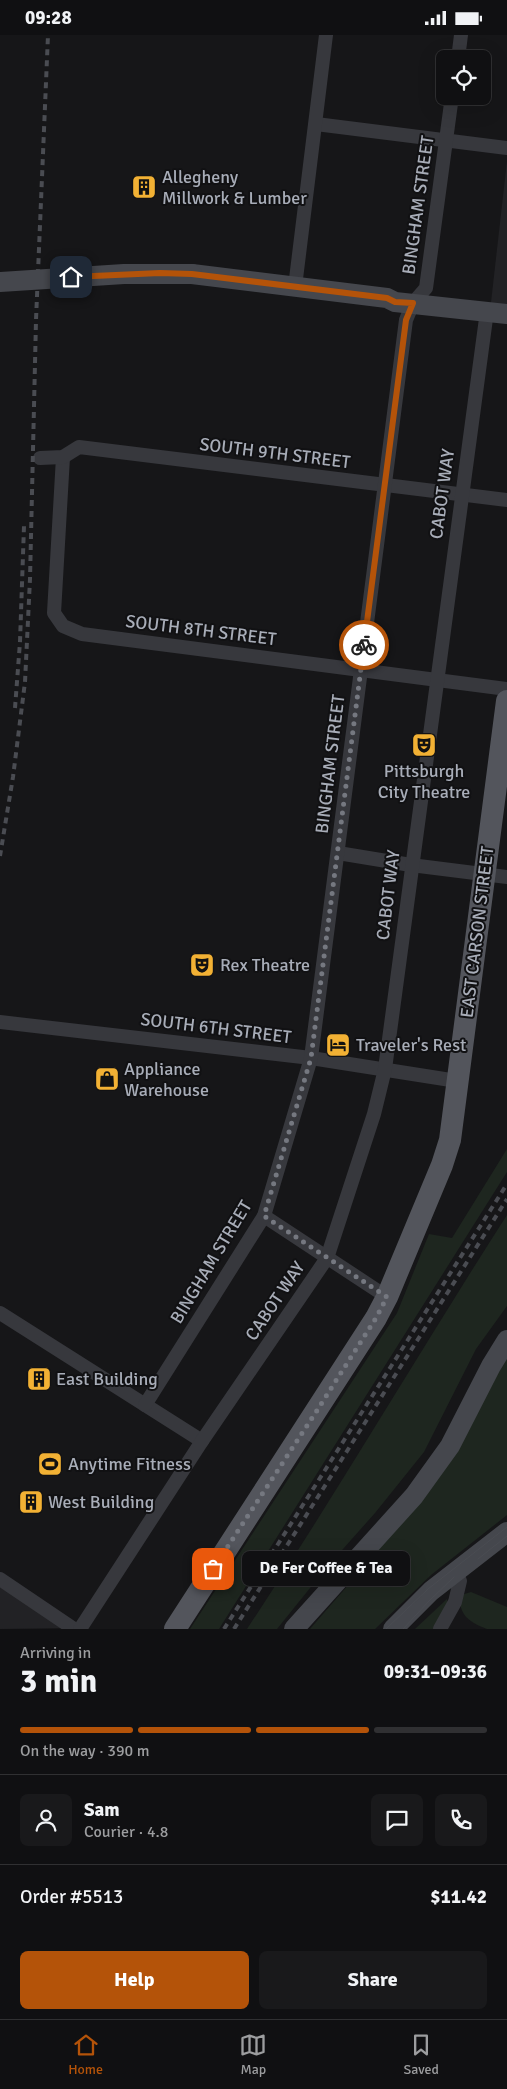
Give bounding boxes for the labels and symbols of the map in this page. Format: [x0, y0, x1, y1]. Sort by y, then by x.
street label: BINGHAM STREET [397, 134, 439, 276]
place label: Allegheny Millwork & Lumber [162, 166, 307, 209]
building icon: Allegheny Millwork & Lumber [131, 174, 157, 200]
pin [50, 256, 92, 298]
street label: SOUTH 9TH STREET [198, 433, 352, 473]
street label: CABOT WAY [425, 448, 459, 540]
street label: SOUTH 8TH STREET [124, 610, 278, 650]
courier [339, 620, 389, 670]
street label: BINGHAM STREET [311, 693, 349, 835]
theatre icon: Pittsburgh City Theatre [411, 732, 437, 758]
place label: Pittsburgh City Theatre [378, 760, 470, 803]
street label: EAST CARSON STREET [456, 845, 498, 1019]
street label: CABOT WAY [372, 849, 404, 941]
theatre icon: Rex Theatre [189, 952, 215, 978]
place label: Rex Theatre [220, 954, 310, 976]
street label: SOUTH 6TH STREET [139, 1008, 293, 1048]
hotel icon: Traveler's Rest [325, 1032, 351, 1058]
place label: Traveler's Rest [356, 1034, 466, 1056]
place label: Appliance Warehouse [124, 1058, 209, 1101]
shop icon: Appliance Warehouse [94, 1066, 120, 1092]
street label: BINGHAM STREET [166, 1196, 257, 1328]
street label: CABOT WAY [241, 1257, 309, 1345]
building icon: East Building [26, 1366, 52, 1392]
place label: East Building [56, 1368, 158, 1390]
sports icon: Anytime Fitness [37, 1451, 63, 1477]
place label: Anytime Fitness [68, 1453, 191, 1475]
building icon: West Building [18, 1489, 44, 1515]
place label: West Building [48, 1491, 154, 1513]
pin [192, 1548, 234, 1590]
callout: De Fer Coffee & Tea [243, 1551, 410, 1587]

